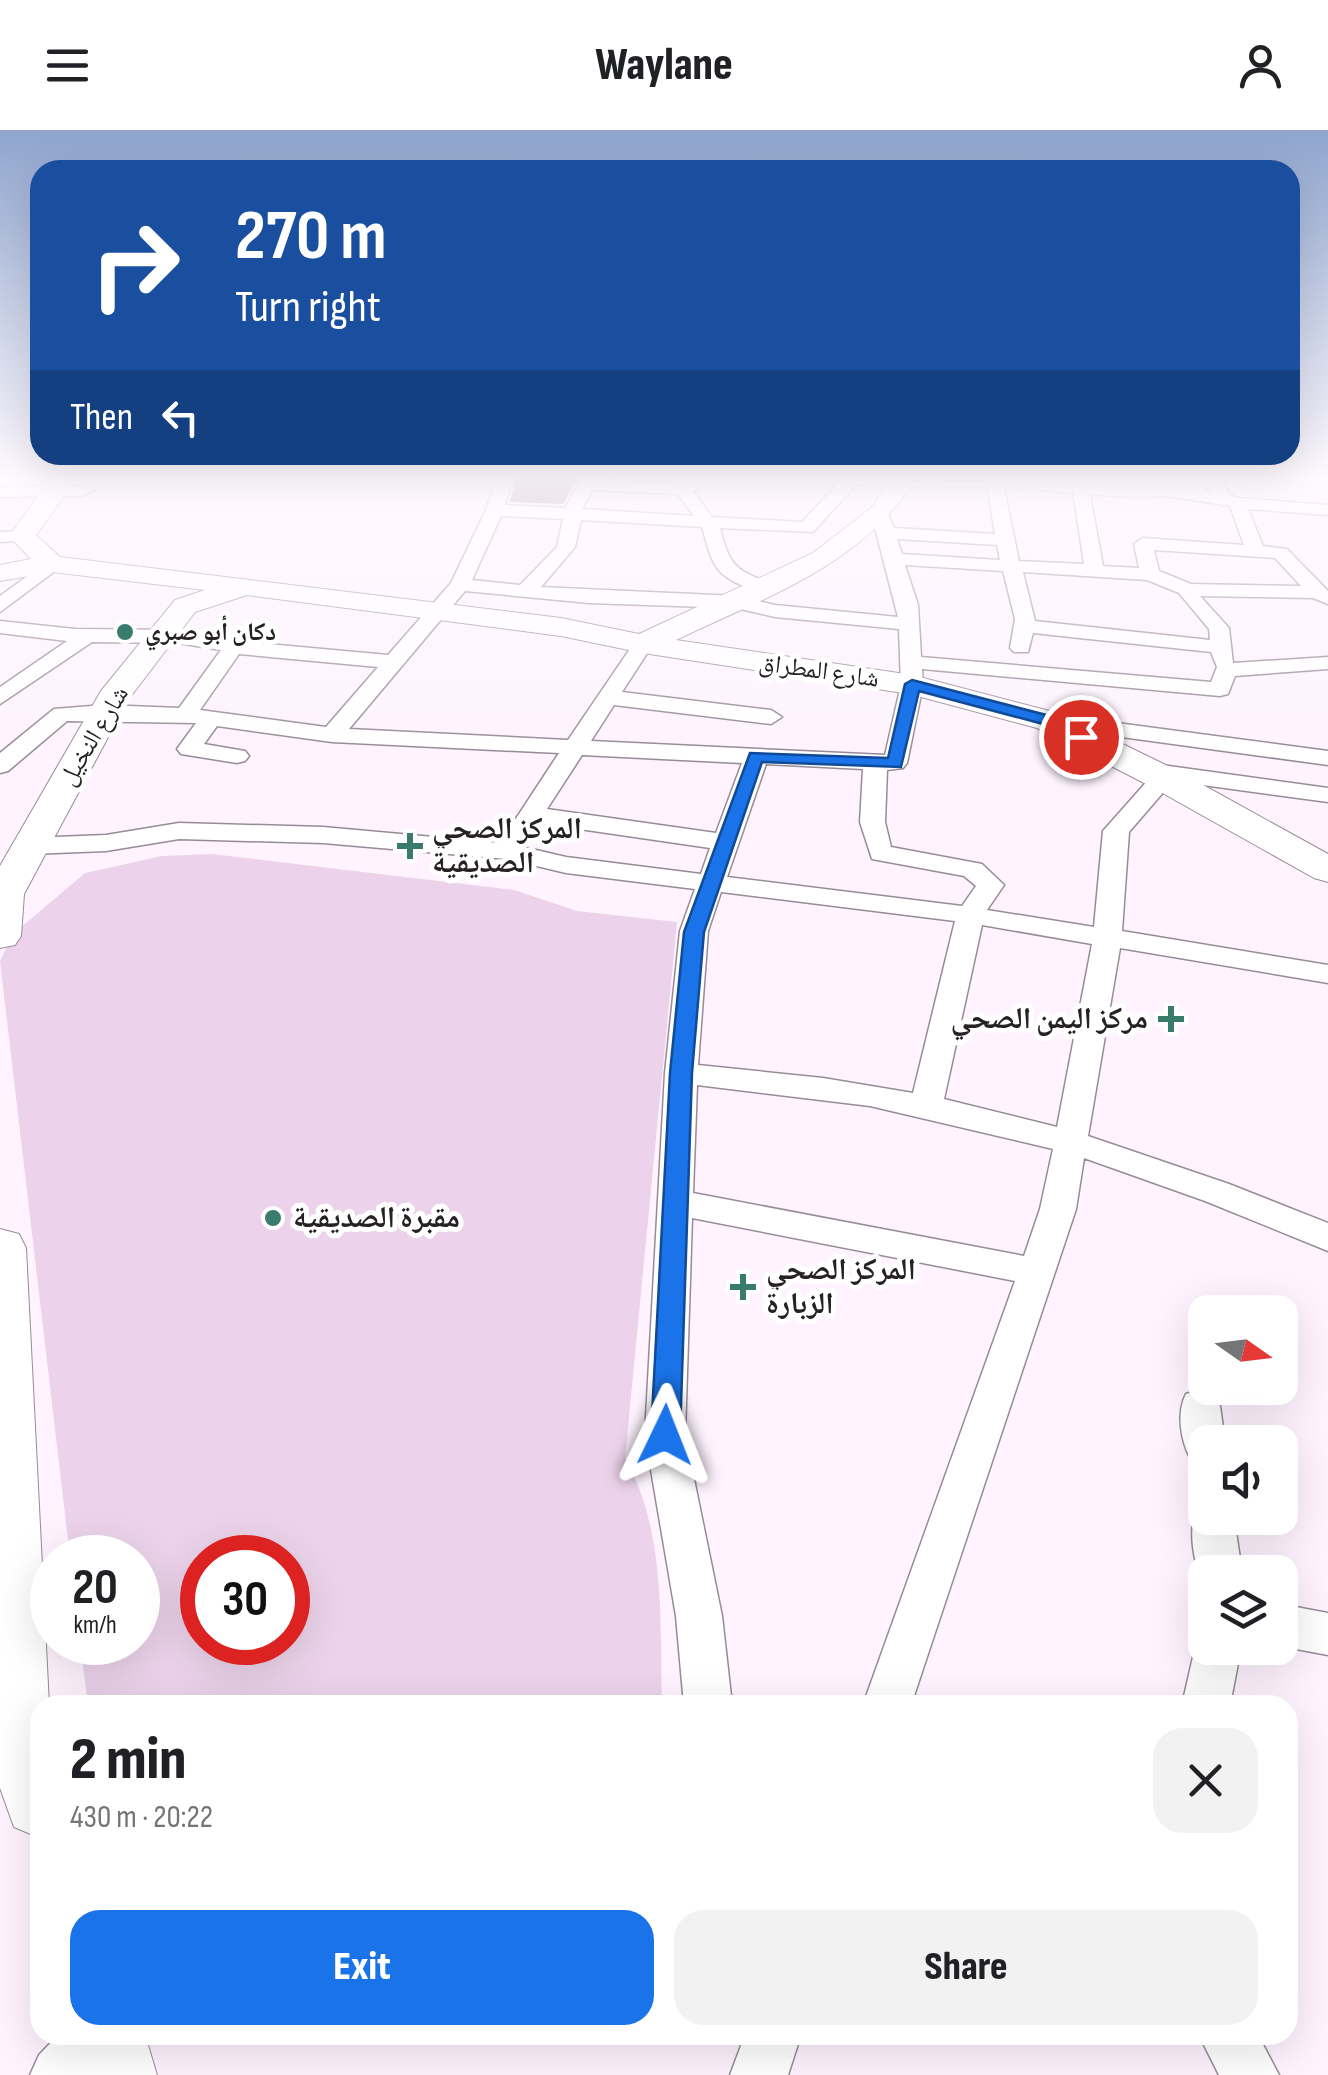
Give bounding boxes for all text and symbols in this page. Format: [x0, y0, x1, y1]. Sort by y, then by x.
icon: menu [40, 38, 95, 93]
text: Waylane [595, 38, 733, 93]
icon: person [1233, 38, 1288, 93]
text: 270 m [235, 195, 387, 279]
icon: right [70, 200, 200, 330]
text: Turn right [235, 280, 381, 335]
icon: left [153, 390, 208, 445]
text: Then [70, 395, 133, 440]
place label: دكان أبو صبري [145, 615, 276, 651]
marker: دكان أبو صبري [114, 621, 136, 643]
street label: شارع المطراق [757, 647, 881, 695]
street label: شارع النخيل [52, 681, 136, 791]
pin [1039, 695, 1124, 780]
icon: arrive [1054, 710, 1109, 765]
place label: المركز الصحي الصديقية [432, 811, 582, 881]
marker: المركز الصحي الصديقية [397, 833, 423, 859]
place label: مركز اليمن الصحي [950, 1001, 1148, 1041]
marker: مركز اليمن الصحي [1158, 1006, 1184, 1032]
place label: مقبرة الصديقية [293, 1200, 460, 1236]
marker: مقبرة الصديقية [262, 1207, 284, 1229]
place label: المركز الصحي الزبارة [766, 1252, 916, 1322]
marker: المركز الصحي الزبارة [730, 1274, 756, 1300]
north arrow [1188, 1295, 1298, 1405]
map controls [1188, 1295, 1298, 1665]
position arrow [613, 1383, 717, 1487]
button: sound [1188, 1425, 1298, 1535]
speed limit sign: 30 [180, 1535, 310, 1665]
button: layers [1188, 1555, 1298, 1665]
text: 20 [72, 1558, 118, 1618]
text: km/h [73, 1610, 117, 1641]
text: 2 min [70, 1724, 186, 1796]
button: close [1153, 1728, 1258, 1833]
text: 430 m · 20:22 [70, 1798, 213, 1837]
button: Exit [70, 1910, 654, 2025]
button: Share [674, 1910, 1258, 2025]

